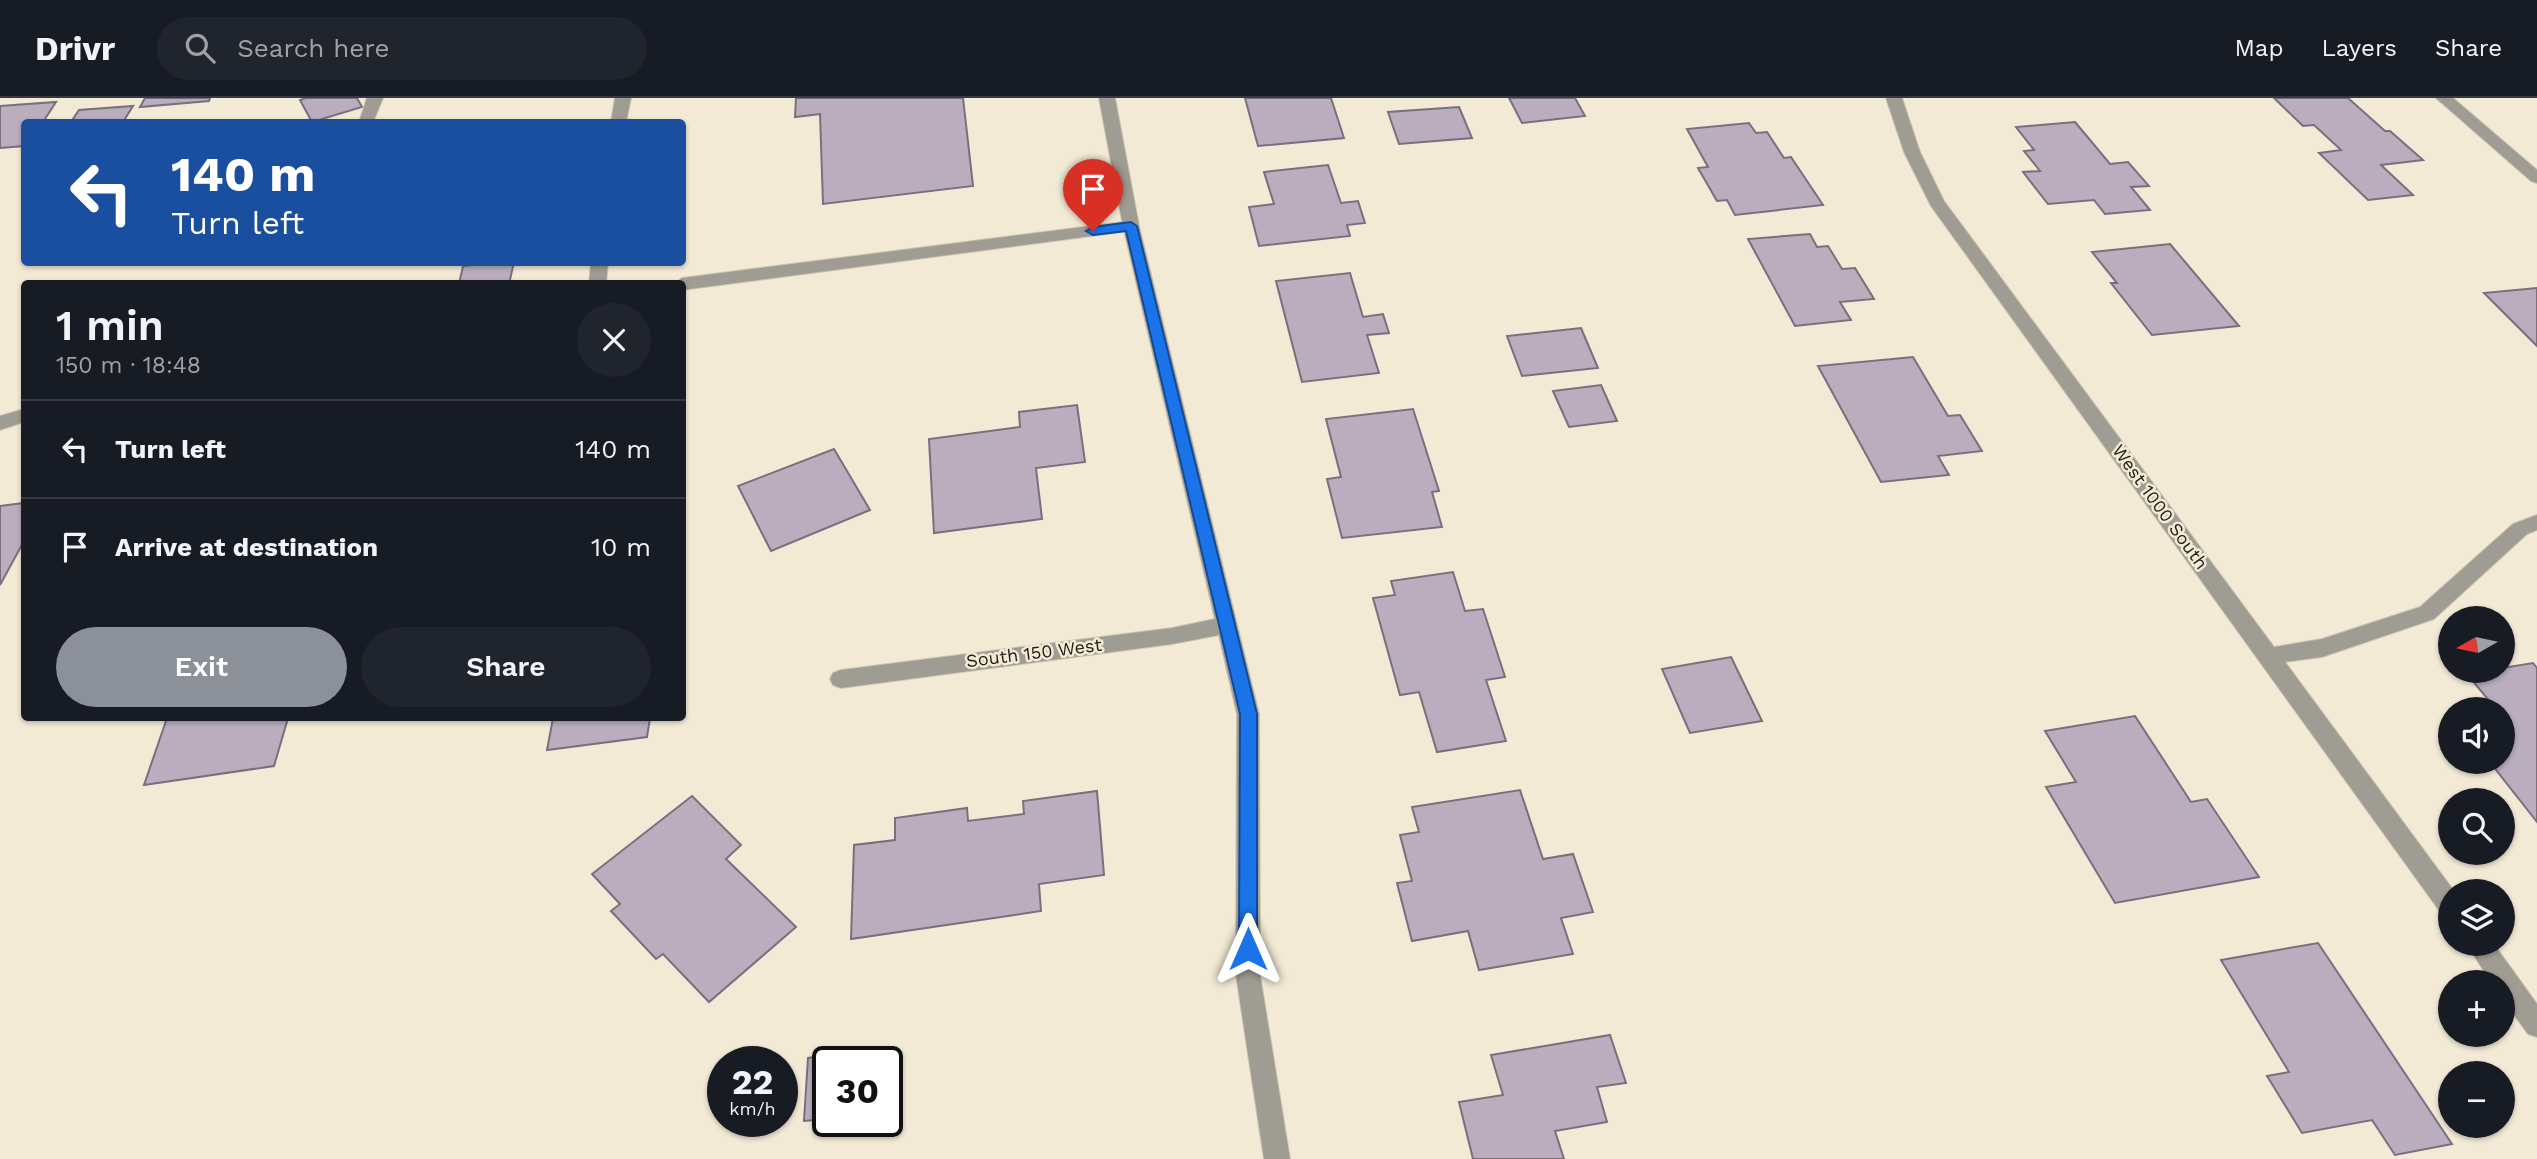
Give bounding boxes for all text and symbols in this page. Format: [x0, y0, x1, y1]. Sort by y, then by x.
search box [157, 17, 647, 80]
text: Drivr [35, 29, 115, 68]
icon: search [181, 29, 219, 67]
text: Search here [237, 33, 390, 63]
text: Map [2235, 34, 2283, 62]
text: Layers [2321, 34, 2397, 62]
text: Share [2435, 34, 2502, 62]
text: 140 m [171, 145, 315, 203]
icon: left [56, 147, 147, 238]
pin [1063, 159, 1123, 231]
icon: arrive [1074, 170, 1112, 208]
text: Turn left [171, 204, 304, 242]
text: 1 min [56, 301, 164, 350]
button: close [577, 303, 651, 377]
text: 150 m · 18:48 [56, 352, 201, 379]
icon: left [56, 430, 94, 468]
text: Turn left [115, 434, 226, 464]
text: 140 m [575, 434, 651, 464]
street label: West 1000 South [2108, 440, 2213, 573]
icon: arrive [56, 528, 94, 566]
text: Arrive at destination [115, 532, 378, 562]
text: 10 m [591, 532, 651, 562]
north arrow [2438, 606, 2515, 682]
map controls [2438, 606, 2515, 1138]
button: Exit [56, 627, 347, 707]
button: Share [361, 627, 651, 707]
street label: South 150 West [965, 634, 1103, 671]
button: sound [2438, 697, 2515, 774]
button: search [2438, 788, 2515, 865]
button: layers [2438, 879, 2515, 956]
position arrow [1211, 912, 1285, 986]
button: + [2438, 970, 2515, 1047]
speed limit sign: 30 [812, 1046, 903, 1137]
text: 22 [732, 1061, 773, 1103]
button: − [2438, 1061, 2515, 1138]
text: km/h [729, 1098, 776, 1119]

